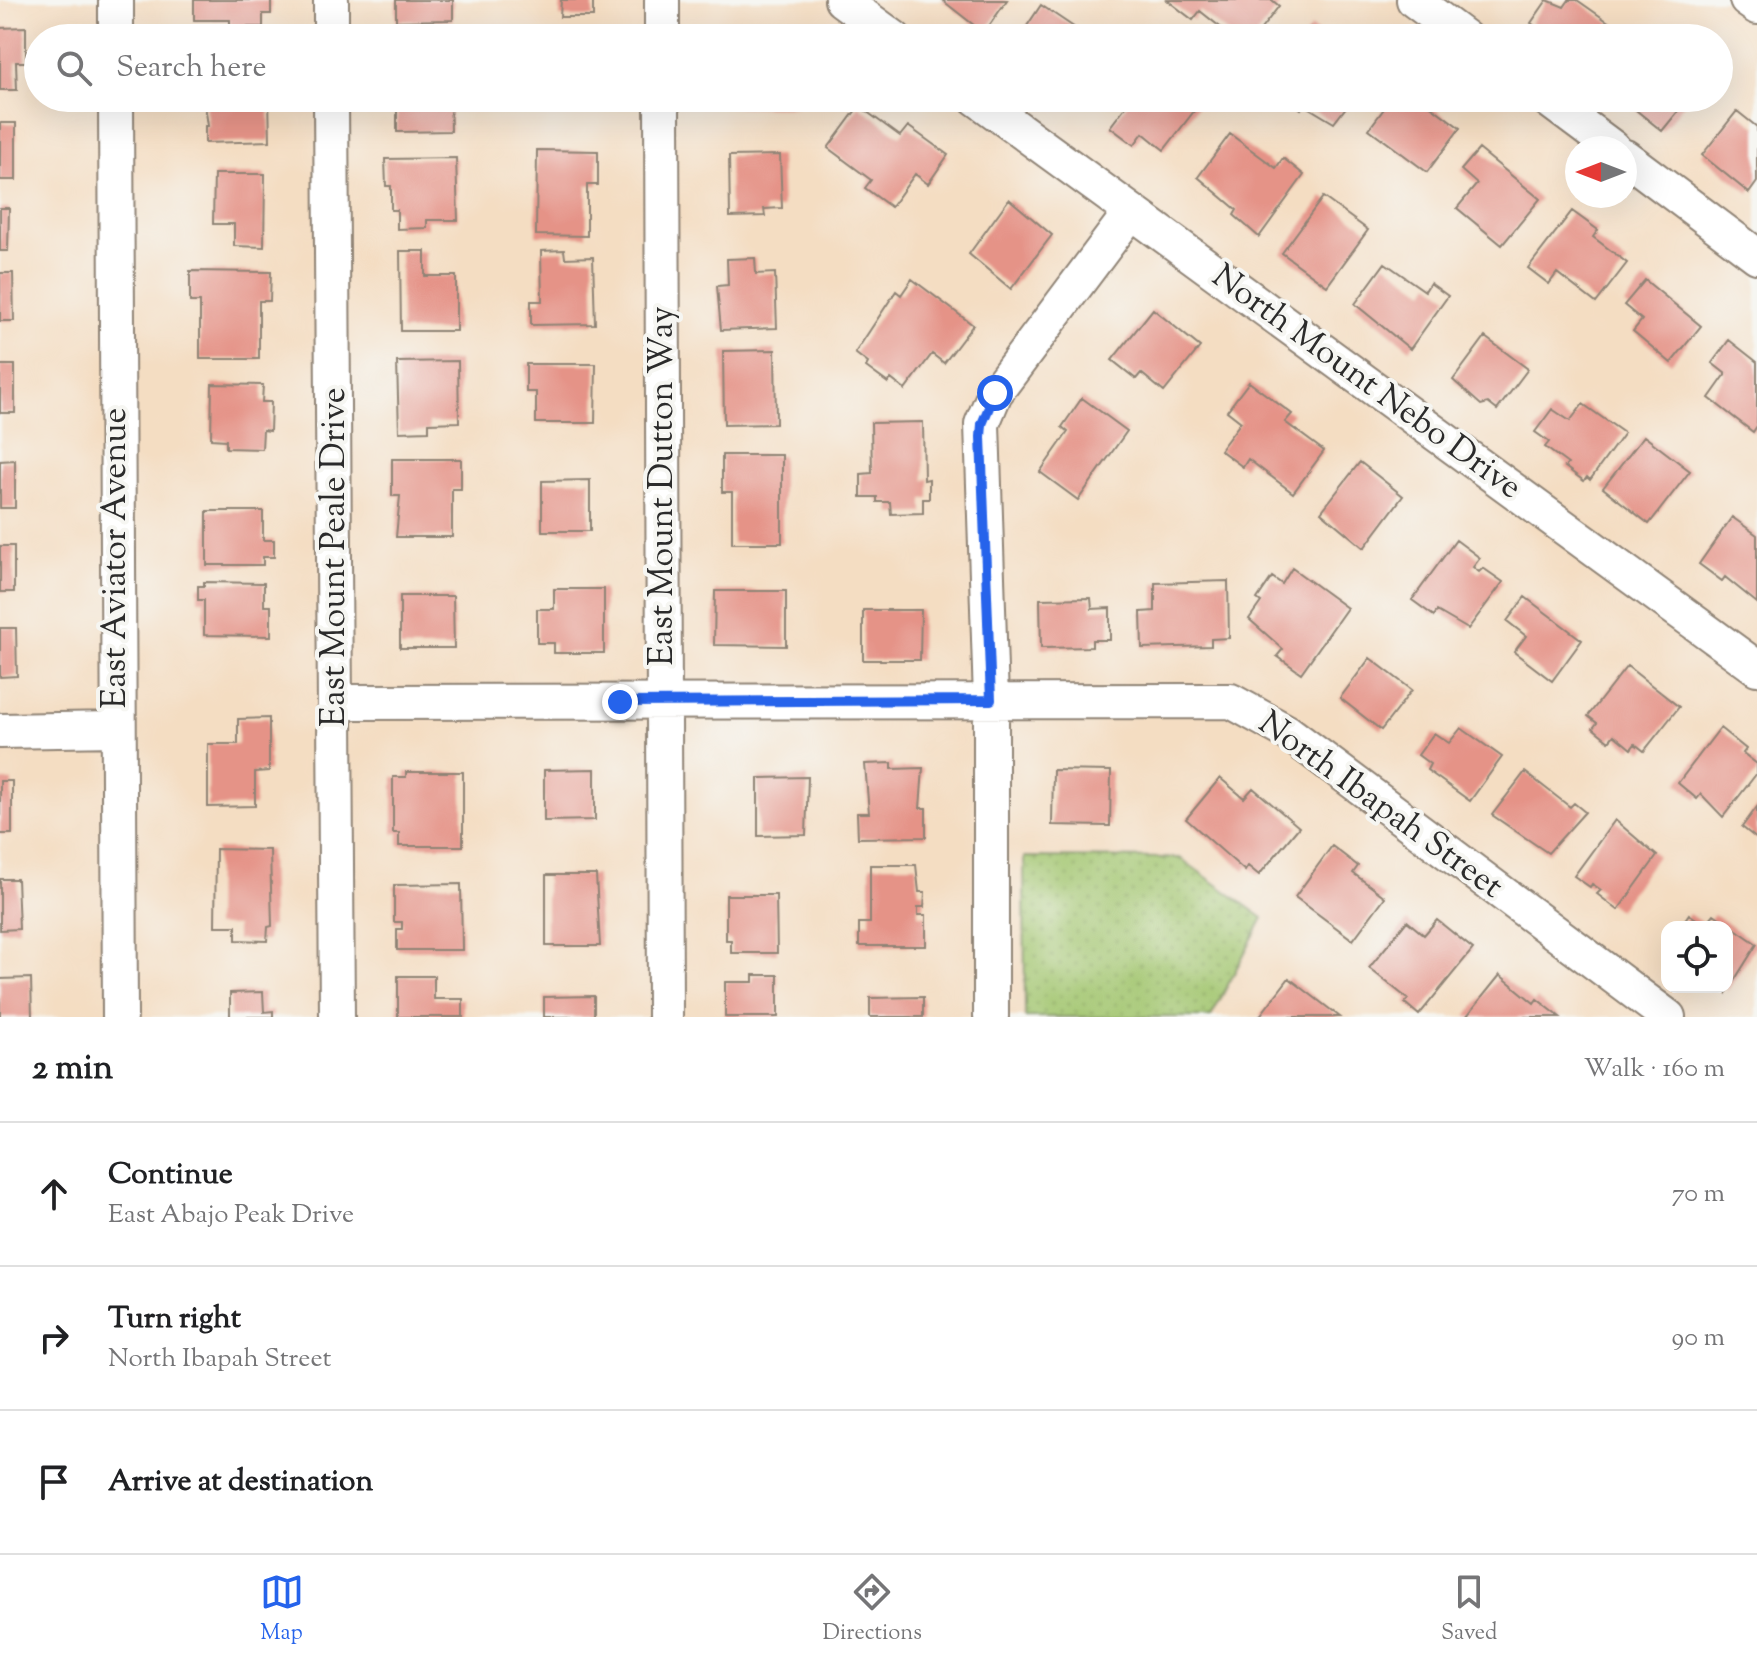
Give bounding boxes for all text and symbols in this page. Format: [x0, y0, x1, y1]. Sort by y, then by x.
search box [24, 24, 1733, 112]
icon: search [52, 46, 96, 90]
text: Search here [116, 47, 266, 90]
north arrow [1565, 136, 1637, 208]
street label: North Mount Nebo Drive [1201, 254, 1531, 512]
street label: East Mount Dutton Way [639, 306, 688, 666]
route start [977, 375, 1013, 411]
street label: East Mount Peale Drive [311, 387, 360, 727]
street label: East Aviator Avenue [92, 408, 141, 708]
route end [602, 684, 638, 720]
street label: North Ibapah Street [1247, 700, 1513, 912]
map controls [1661, 921, 1733, 993]
button: locate [1661, 921, 1733, 993]
text: 2 min [32, 1045, 113, 1094]
text: Walk · 160 m [1584, 1051, 1725, 1088]
text: Continue [108, 1154, 233, 1197]
icon: ahead [32, 1172, 76, 1216]
text: 70 m [1672, 1176, 1725, 1213]
text: East Abajo Peak Drive [108, 1197, 354, 1234]
text: Turn right [108, 1298, 241, 1341]
icon: right [32, 1316, 76, 1360]
text: 90 m [1672, 1320, 1725, 1357]
text: North Ibapah Street [108, 1341, 331, 1378]
icon: arrive [32, 1460, 76, 1504]
text: Arrive at destination [108, 1461, 373, 1504]
tab: Map [260, 1570, 304, 1650]
tab: Directions [823, 1570, 922, 1650]
tab: Saved [1441, 1570, 1497, 1650]

